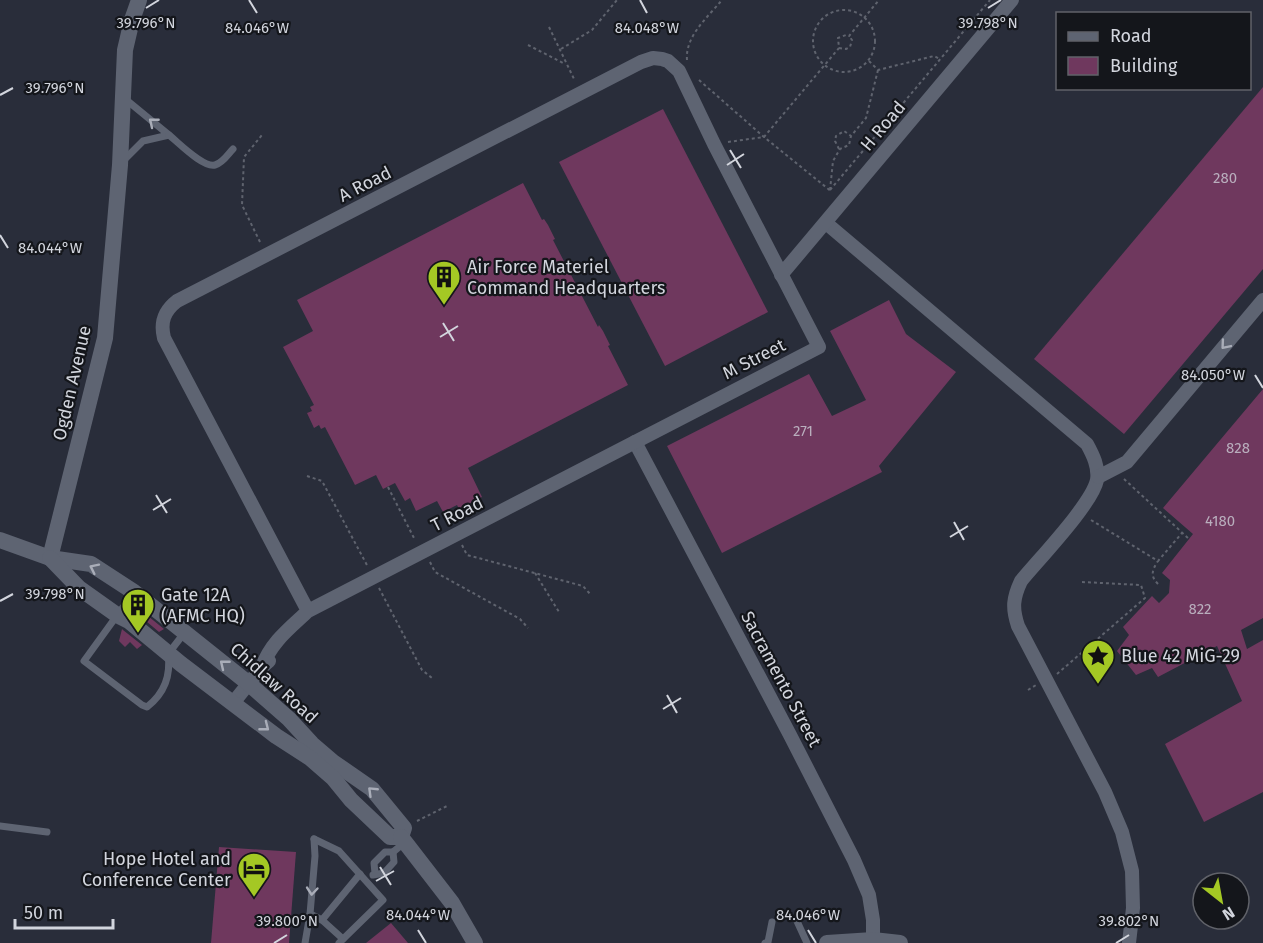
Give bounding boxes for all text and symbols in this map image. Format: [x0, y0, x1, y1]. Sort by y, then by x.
legend [1056, 12, 1251, 90]
text: 39.796°N [117, 14, 175, 32]
text: 39.798°N [958, 14, 1018, 32]
text: 84.046°W [225, 19, 290, 37]
text: 84.048°W [615, 19, 680, 37]
text: Road [1110, 25, 1152, 47]
text: Building [1110, 55, 1178, 77]
text: 39.796°N [26, 79, 84, 97]
street label: H Road [856, 97, 910, 155]
one-way arrow [149, 119, 160, 130]
street label: A Road [335, 161, 395, 207]
house number: 280 [1213, 169, 1237, 187]
text: 84.044°W [18, 239, 83, 257]
place label: Air Force Materiel Command Headquarters [467, 256, 666, 299]
building icon: Air Force Materiel Command Headquarters [426, 259, 462, 306]
street label: Ogden Avenue [48, 323, 96, 443]
street label: M Street [719, 334, 790, 384]
one-way arrow [1222, 338, 1233, 349]
text: 84.050°W [1181, 366, 1246, 384]
house number: 271 [793, 422, 813, 440]
house number: 828 [1226, 439, 1250, 457]
street label: T Road [427, 492, 487, 536]
house number: 4180 [1205, 512, 1235, 530]
one-way arrow [90, 563, 101, 575]
place label: Gate 12A (AFMC HQ) [161, 584, 245, 627]
text: 39.798°N [25, 585, 85, 603]
building icon: Gate 12A (AFMC HQ) [120, 587, 156, 634]
house number: 822 [1189, 600, 1211, 618]
street label: Sacramento Street [736, 607, 826, 751]
street label: Chidlaw Road [226, 638, 322, 728]
place icon: Blue 42 MiG-29 [1080, 638, 1116, 685]
place label: Blue 42 MiG-29 [1121, 645, 1240, 667]
one-way arrow [220, 660, 231, 671]
one-way arrow [258, 720, 269, 731]
one-way arrow [368, 787, 379, 798]
place label: Hope Hotel and Conference Center [82, 848, 231, 891]
hotel icon: Hope Hotel and Conference Center [236, 851, 272, 898]
north arrow [1191, 871, 1251, 931]
one-way arrow [306, 886, 319, 896]
scale bar [15, 892, 112, 930]
text: 50 m [24, 902, 63, 924]
text: N [1219, 903, 1238, 924]
text: 84.044°W [386, 906, 451, 924]
text: 84.046°W [776, 906, 841, 924]
text: 39.800°N [256, 912, 318, 930]
text: 39.802°N [1099, 912, 1159, 930]

